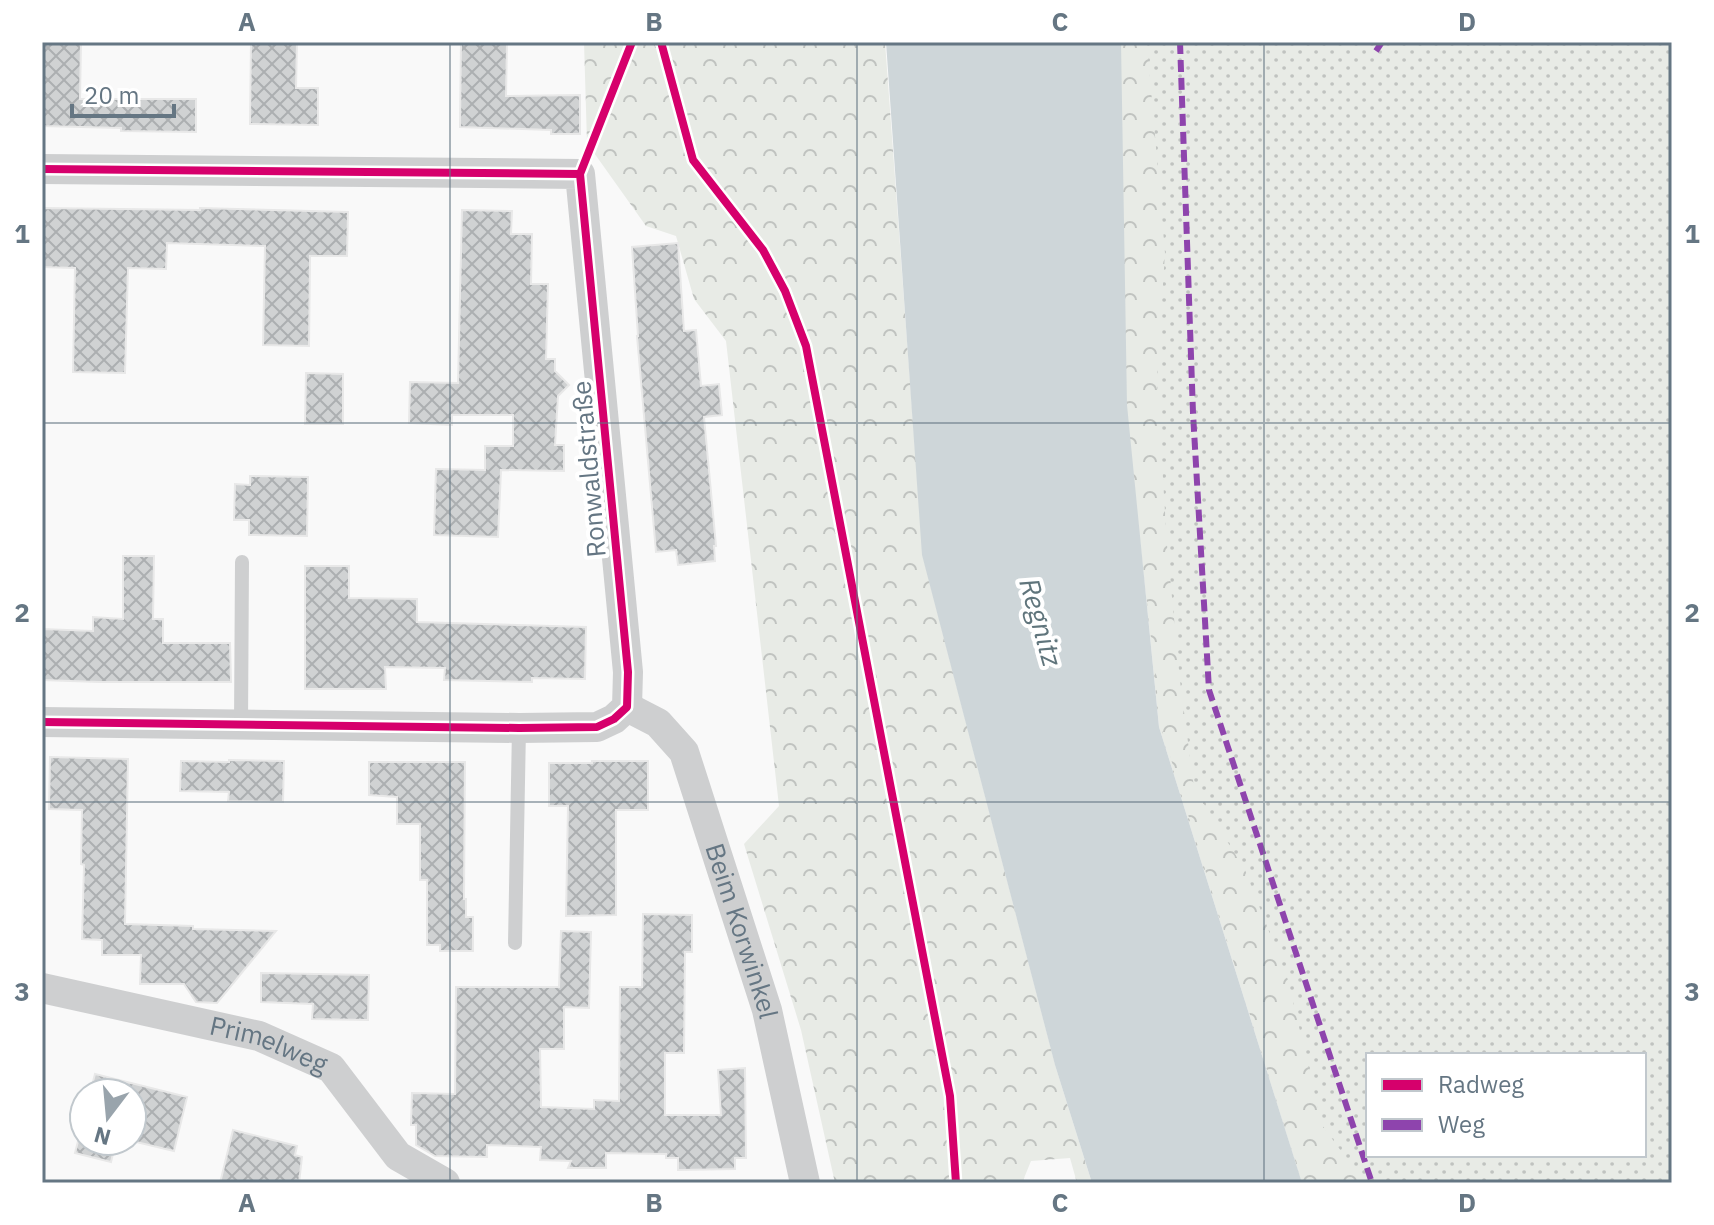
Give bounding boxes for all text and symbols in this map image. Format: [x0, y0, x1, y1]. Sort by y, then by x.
text: A [238, 4, 256, 38]
text: B [645, 4, 663, 38]
text: C [1052, 4, 1069, 38]
text: D [1458, 4, 1476, 38]
scale bar [72, 68, 174, 118]
text: 20 m [84, 79, 139, 111]
text: 1 [14, 216, 30, 250]
text: 1 [1684, 216, 1700, 250]
street label: Ronwaldstraße [563, 379, 613, 559]
water label: Regnitz [1011, 574, 1072, 671]
text: 2 [14, 595, 30, 629]
text: 2 [1684, 595, 1700, 629]
street label: Beim Korwinkel [698, 839, 786, 1022]
text: 3 [14, 974, 30, 1008]
text: 3 [1684, 974, 1700, 1008]
street label: Primelweg [207, 1008, 334, 1081]
legend [1366, 1053, 1646, 1157]
text: Radweg [1438, 1068, 1524, 1100]
north arrow [68, 1077, 148, 1157]
text: Weg [1438, 1108, 1485, 1140]
text: N [91, 1121, 114, 1153]
text: A [238, 1185, 256, 1219]
text: B [645, 1185, 663, 1219]
text: C [1052, 1185, 1069, 1219]
text: D [1458, 1185, 1476, 1219]

